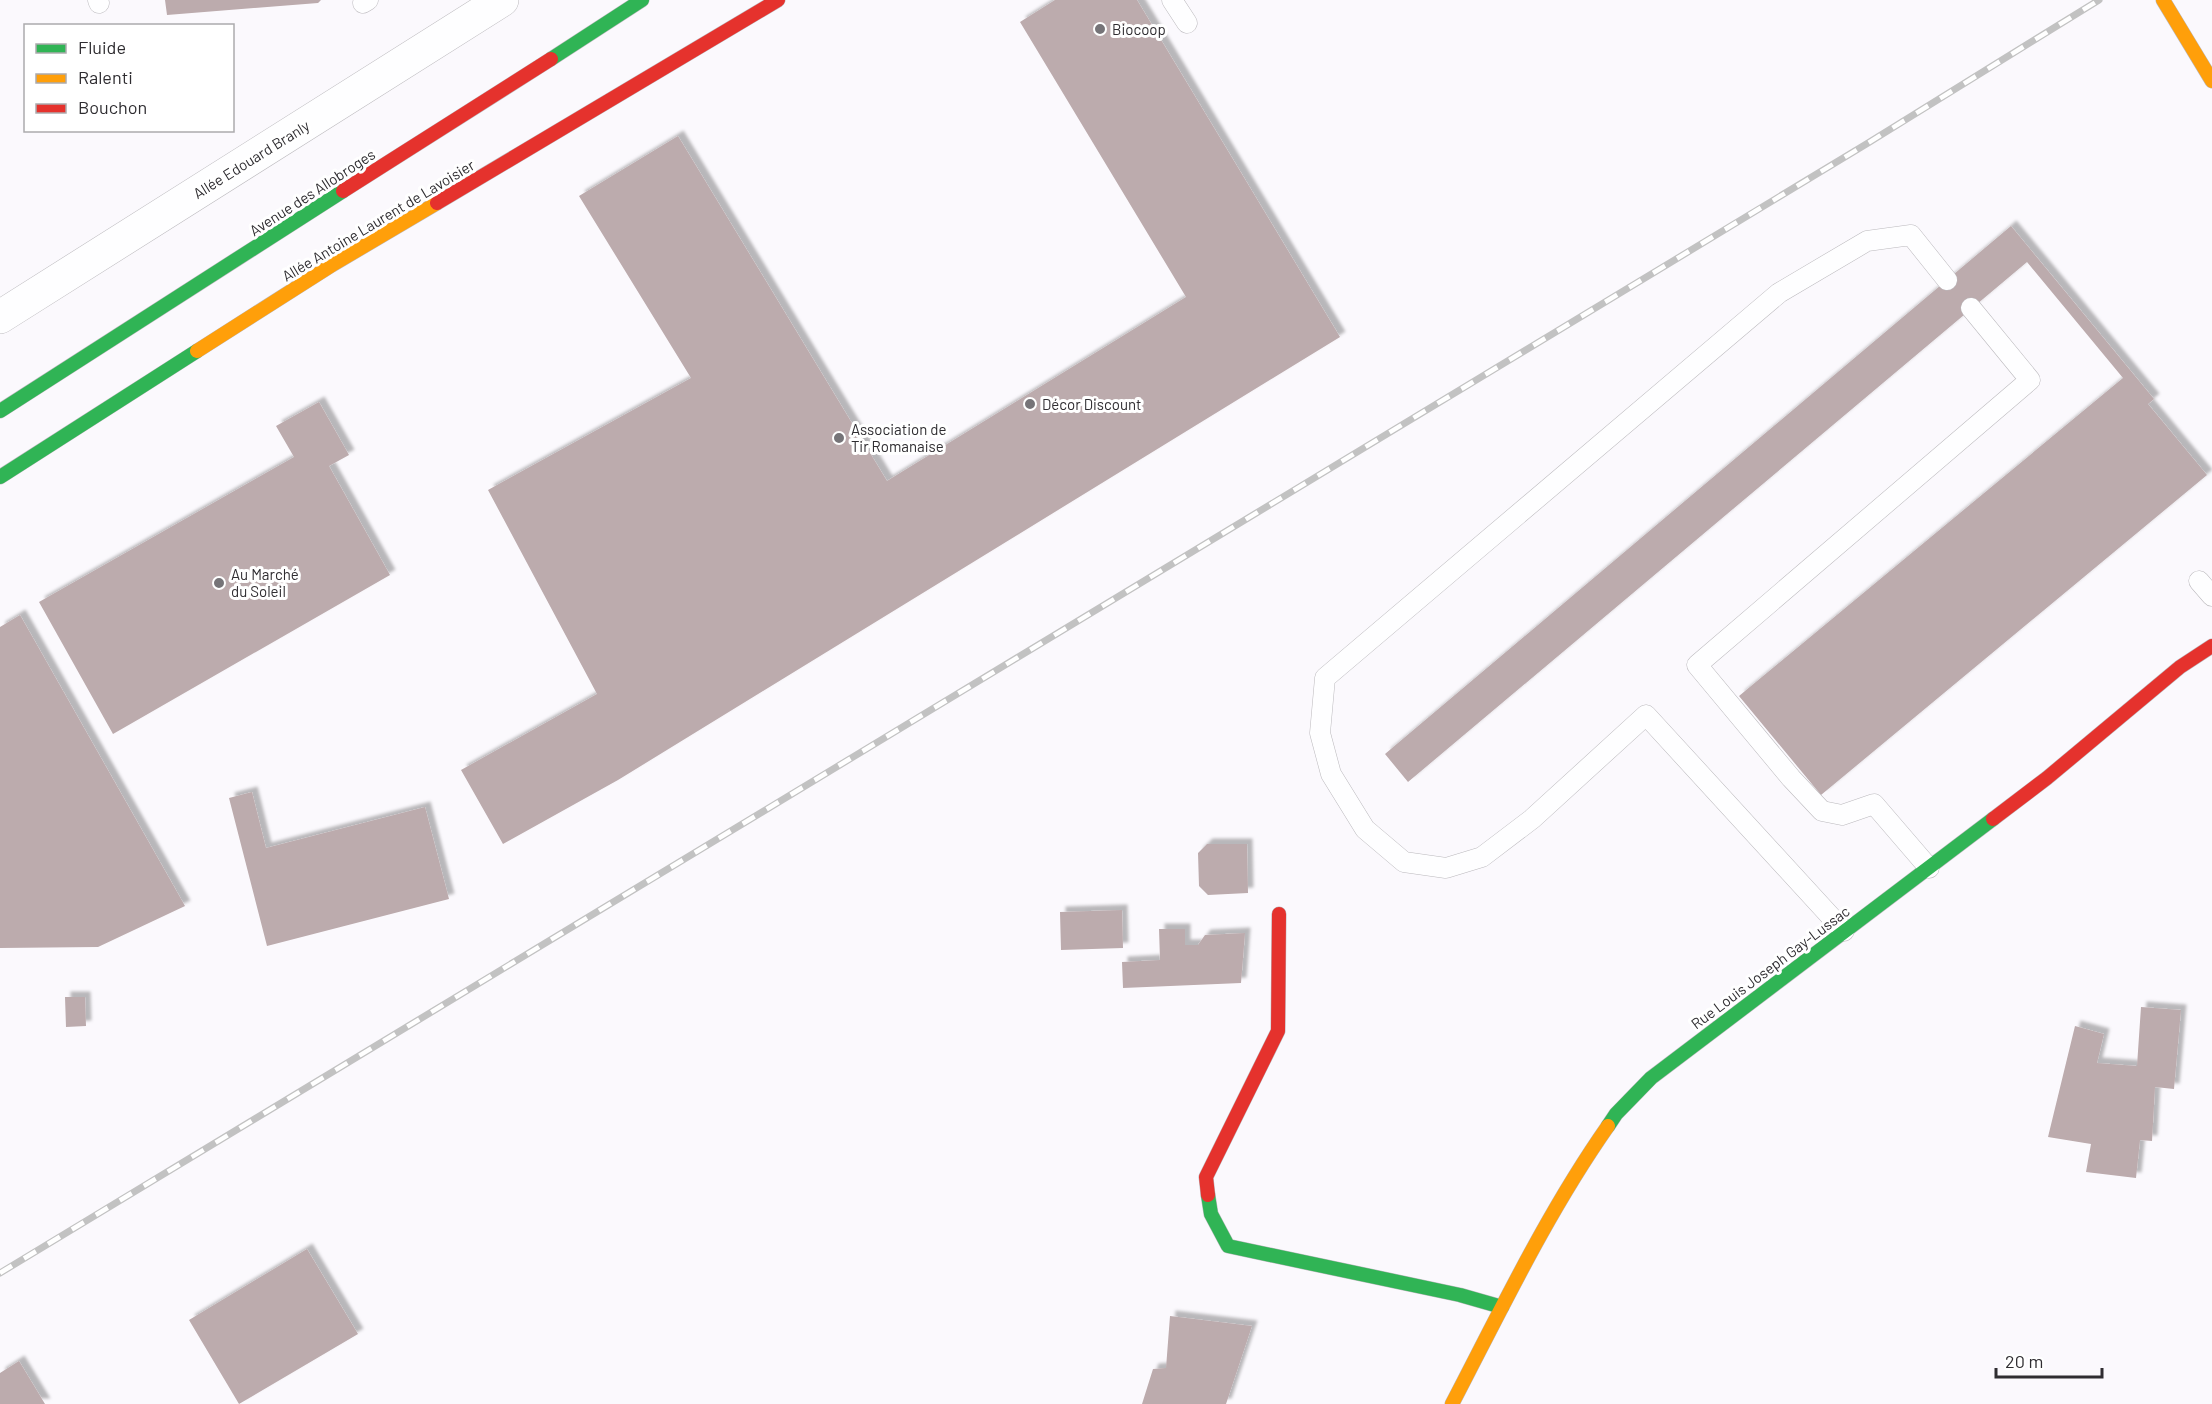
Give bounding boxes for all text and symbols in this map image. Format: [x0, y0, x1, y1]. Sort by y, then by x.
place label: Biocoop [1112, 20, 1166, 38]
marker: Biocoop [1093, 22, 1107, 36]
legend [24, 24, 234, 132]
text: Fluide [78, 36, 126, 58]
text: Ralenti [78, 66, 133, 88]
text: Bouchon [78, 96, 147, 118]
street label: Allée Edouard Branly [190, 116, 313, 202]
street label: Avenue des Allobroges [246, 145, 378, 239]
street label: Allée Antoine Laurent de Lavoisier [279, 155, 478, 285]
place label: Décor Discount [1042, 395, 1141, 413]
marker: Décor Discount [1023, 397, 1037, 411]
place label: Association de Tir Romanaise [851, 420, 946, 455]
marker: Association de Tir Romanaise [832, 431, 846, 445]
place label: Au Marché du Soleil [231, 565, 299, 600]
marker: Au Marché du Soleil [212, 576, 226, 590]
street label: Rue Louis Joseph Gay-Lussac [1687, 901, 1853, 1033]
scale bar [1996, 1341, 2102, 1379]
text: 20 m [2005, 1350, 2043, 1372]

